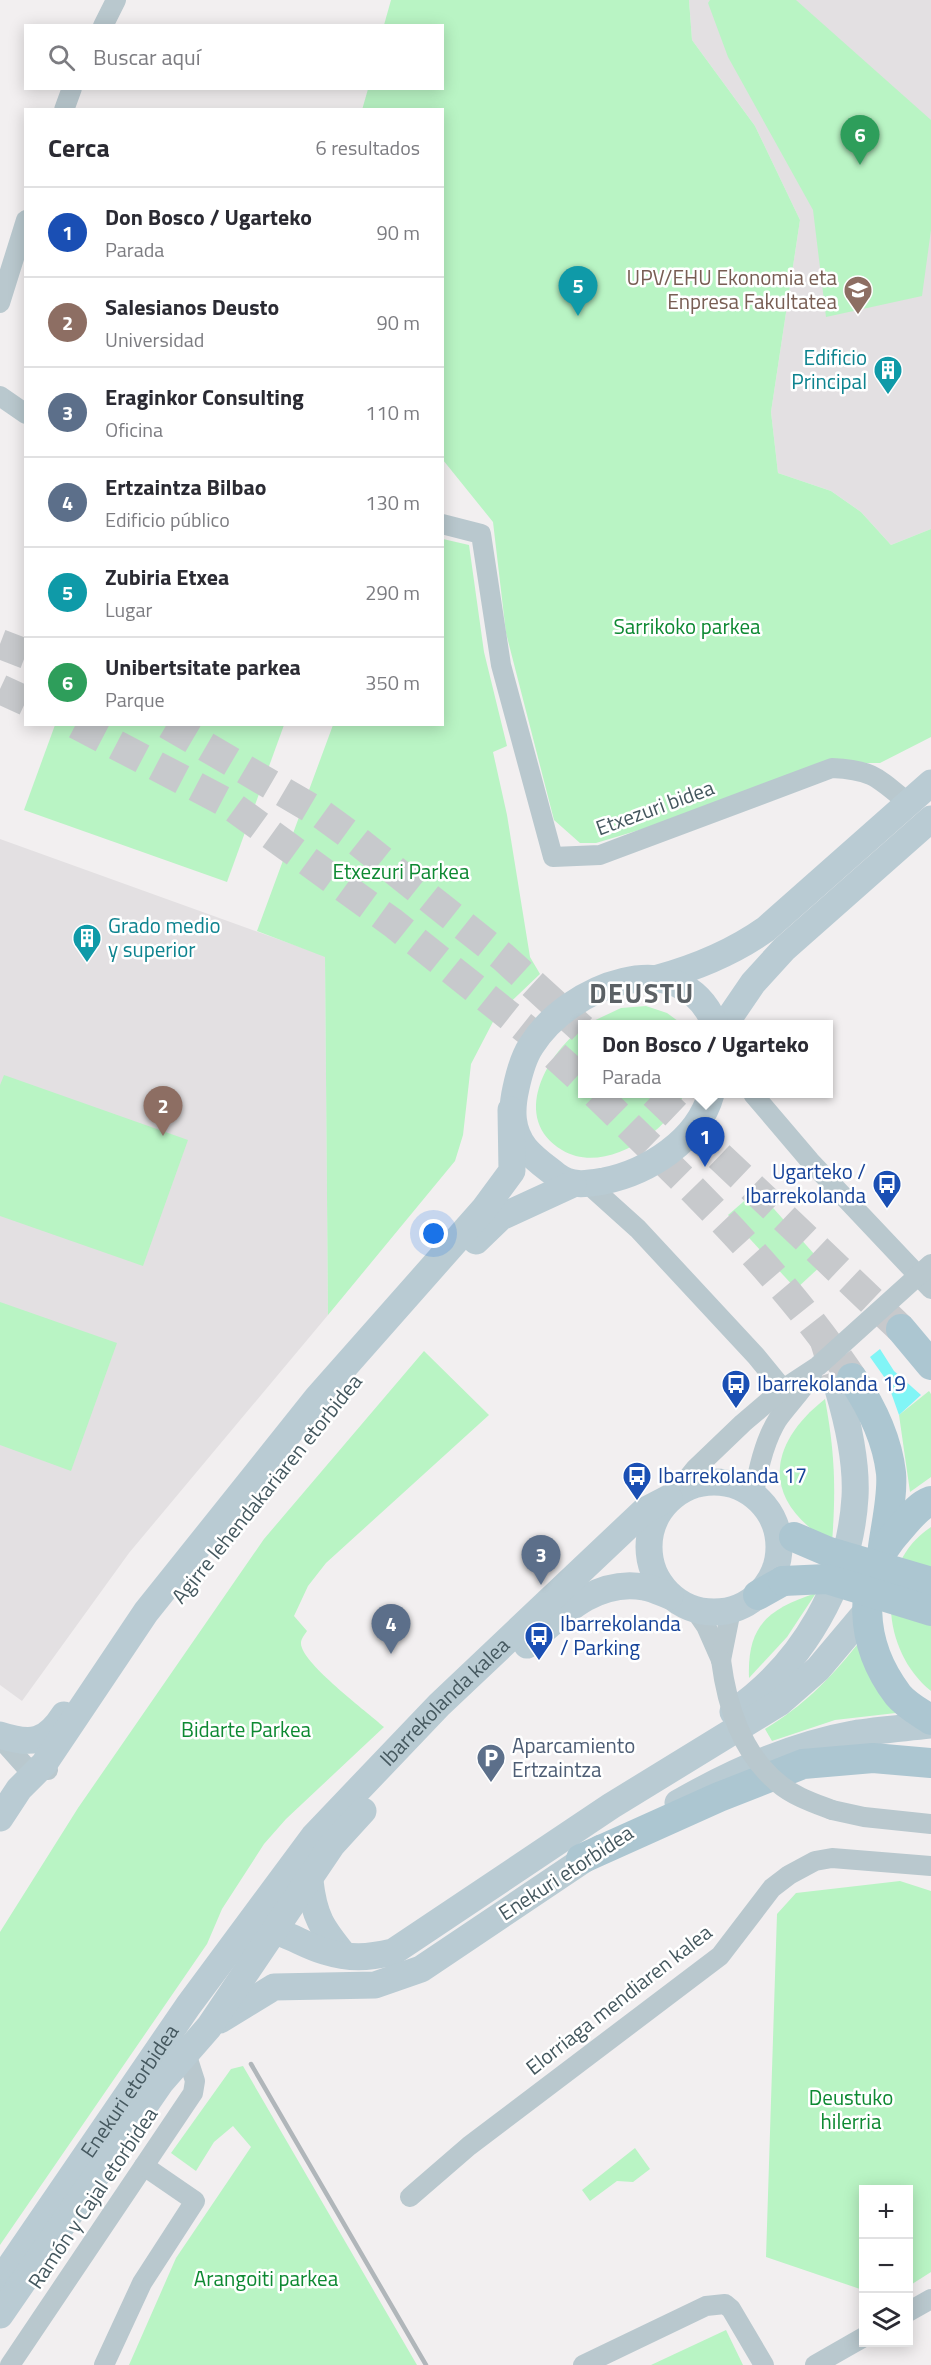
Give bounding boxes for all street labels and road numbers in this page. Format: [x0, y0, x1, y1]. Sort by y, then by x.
street label: Etxezuri bidea [591, 771, 719, 843]
street label: Agirre lehendakariaren etorbidea [163, 1366, 370, 1610]
street label: Ibarrekolanda kalea [372, 1629, 517, 1773]
street label: Enekuri etorbidea [492, 1816, 640, 1928]
street label: Elorriaga mendiaren kalea [518, 1916, 719, 2082]
street label: Enekuri etorbidea [72, 2017, 186, 2164]
street label: Ramón y Cajal etorbidea [19, 2100, 165, 2295]

